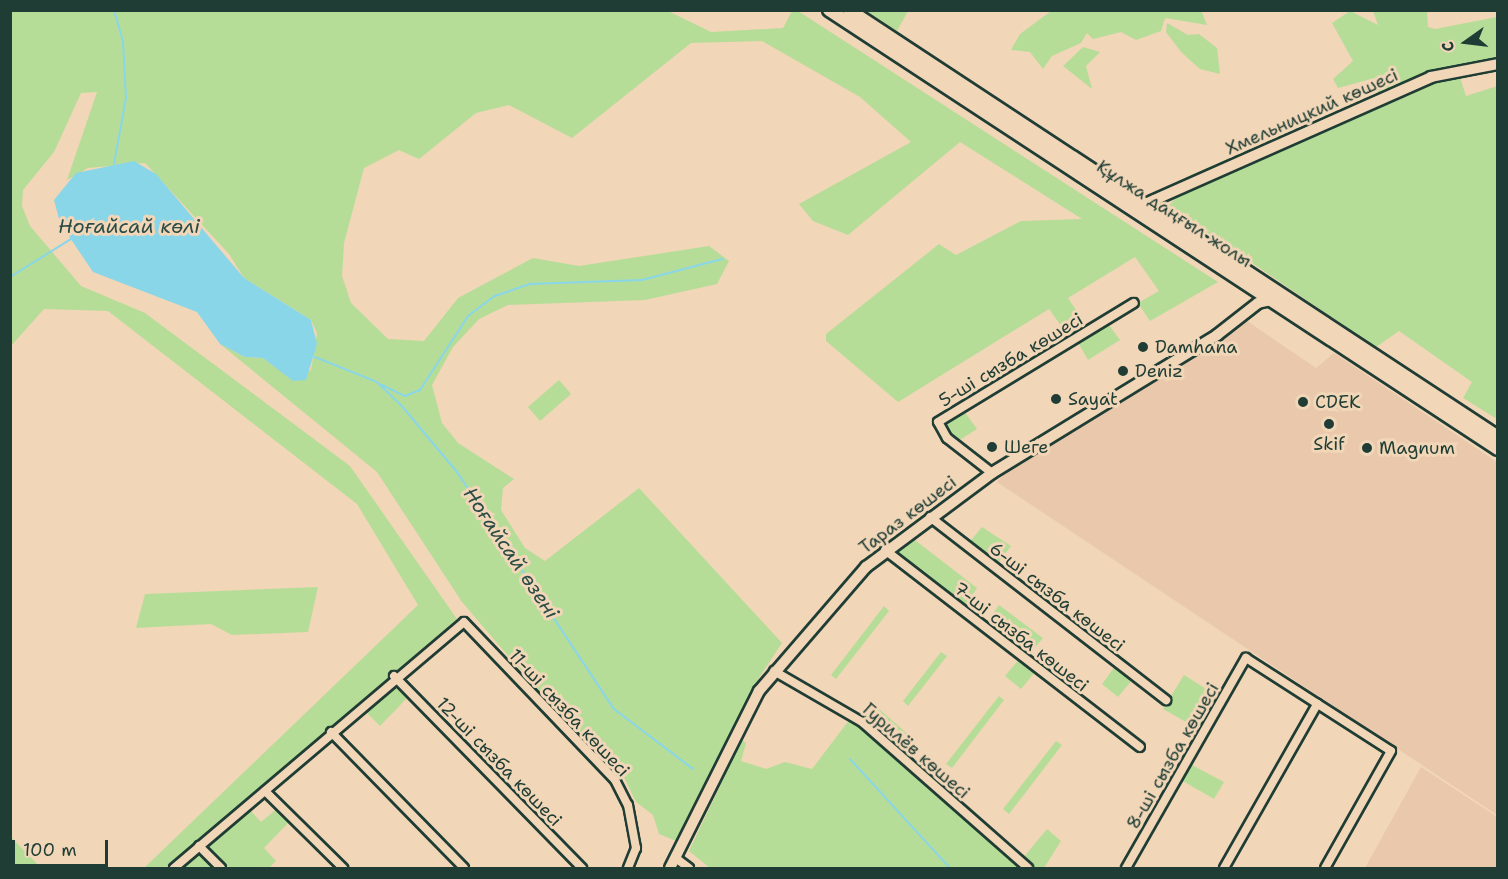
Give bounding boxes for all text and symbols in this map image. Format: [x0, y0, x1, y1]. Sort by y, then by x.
north arrow [1436, 12, 1496, 72]
text: С [1437, 39, 1459, 54]
street label: Хмельницкий көшесі [1222, 64, 1402, 160]
street label: Құлжа даңғыл жолы [1093, 156, 1255, 272]
water label: Ноғайсай көлі [58, 214, 200, 238]
street label: 5-ші сызба көшесі [935, 308, 1087, 412]
place label: Damhana [1155, 336, 1238, 358]
marker: Damhana [1136, 340, 1150, 354]
place label: Deniz [1135, 360, 1183, 382]
marker: Deniz [1116, 364, 1130, 378]
place label: Sayat [1068, 388, 1118, 410]
place label: CDEK [1315, 391, 1361, 413]
marker: Sayat [1049, 392, 1063, 406]
marker: CDEK [1296, 395, 1310, 409]
marker: Skif [1322, 417, 1336, 431]
place label: Skif [1313, 433, 1345, 455]
place label: Шеге [1004, 436, 1048, 458]
place label: Magnum [1379, 437, 1455, 459]
marker: Шеге [985, 440, 999, 454]
marker: Magnum [1360, 441, 1374, 455]
street label: Тараз көшесі [855, 471, 961, 559]
water label: Ноғайсай өзені [458, 483, 564, 623]
street label: 6-ші сызба көшесі [985, 537, 1129, 657]
street label: 7-ші сызба көшесі [949, 578, 1093, 696]
street label: 11-ші сызба көшесі [504, 645, 634, 781]
street label: 8-ші сызба көшесі [1122, 679, 1224, 833]
street label: 12-ші сызба көшесі [432, 693, 566, 831]
street label: Гурилёв көшесі [858, 699, 974, 803]
scale bar [15, 828, 111, 866]
text: 100 m [23, 838, 77, 862]

